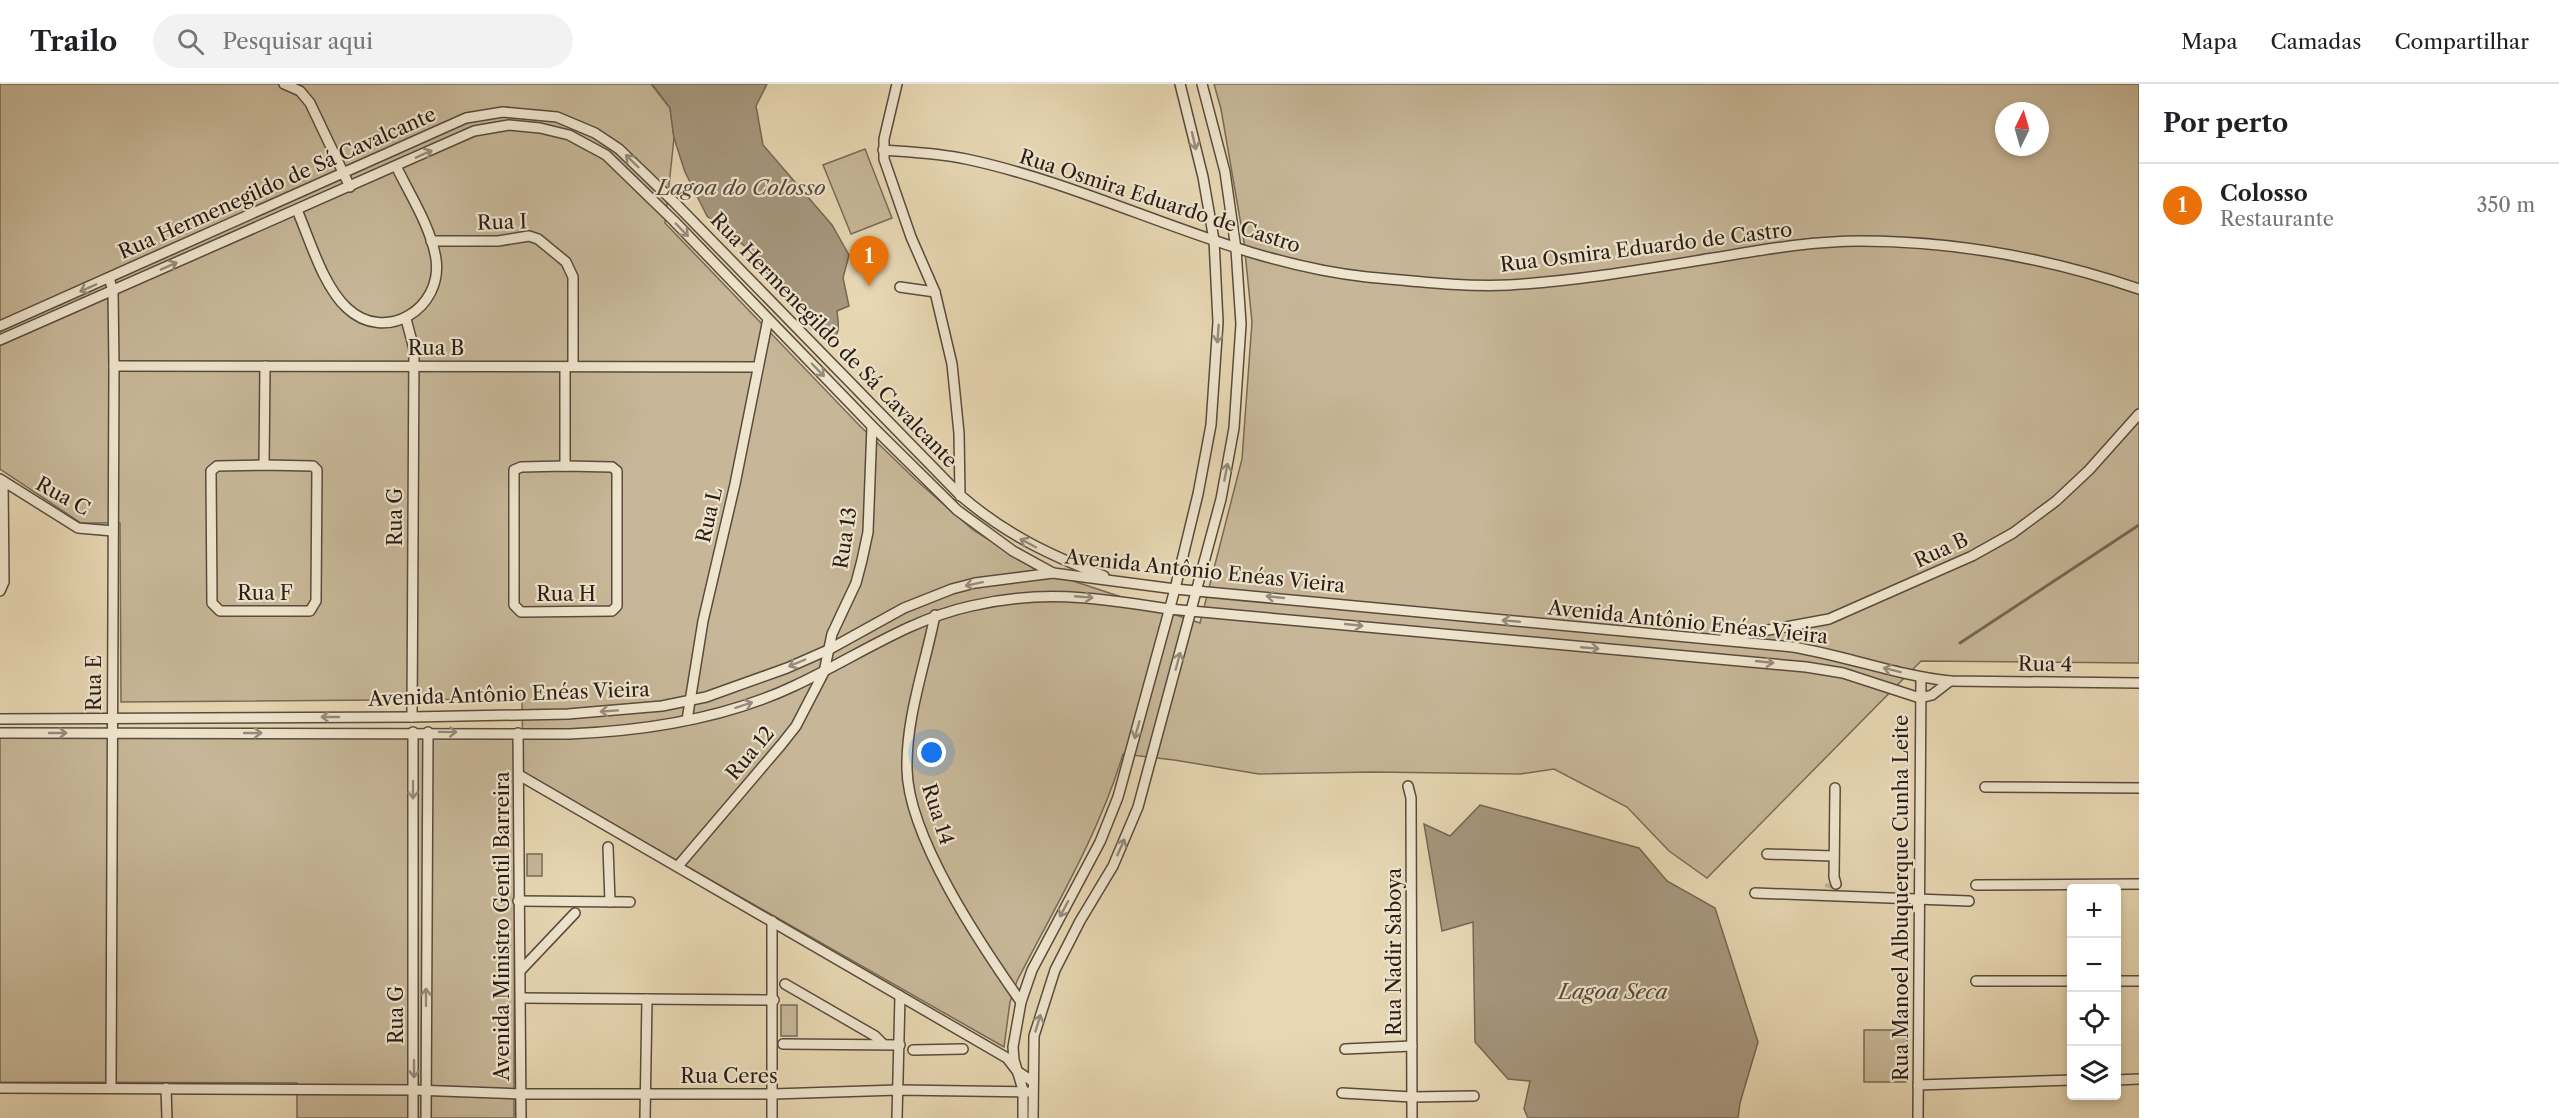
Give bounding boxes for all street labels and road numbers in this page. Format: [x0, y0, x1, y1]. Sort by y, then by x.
street label: Rua Hermenegildo de Sá Cavalcante [115, 102, 439, 264]
street label: Rua Osmira Eduardo de Castro [1016, 144, 1304, 258]
street label: Rua Hermenegildo de Sá Cavalcante [706, 208, 962, 472]
street label: Rua I [477, 209, 527, 235]
street label: Rua Osmira Eduardo de Castro [1499, 217, 1793, 277]
street label: Rua B [408, 336, 464, 360]
street label: Rua C [32, 471, 94, 521]
street label: Rua L [691, 485, 727, 545]
street label: Rua G [383, 488, 407, 546]
street label: Rua 13 [828, 506, 862, 570]
street label: Rua B [1910, 527, 1972, 573]
street label: Avenida Antônio Enéas Vieira [1063, 544, 1347, 598]
street label: Rua F [237, 581, 293, 605]
street label: Rua H [536, 582, 596, 606]
street label: Avenida Antônio Enéas Vieira [1546, 595, 1830, 649]
street label: Rua 4 [2018, 652, 2072, 676]
street label: Rua E [82, 655, 106, 711]
street label: Avenida Antônio Enéas Vieira [367, 677, 651, 711]
street label: Rua Manoel Albuquerque Cunha Leite [1889, 715, 1913, 1081]
street label: Rua 12 [721, 721, 779, 785]
street label: Avenida Ministro Gentil Barreira [490, 771, 514, 1082]
street label: Rua 14 [917, 781, 959, 847]
street label: Rua Nadir Saboya [1382, 868, 1406, 1036]
street label: Rua G [384, 986, 408, 1044]
street label: Rua Ceres [680, 1064, 778, 1088]

